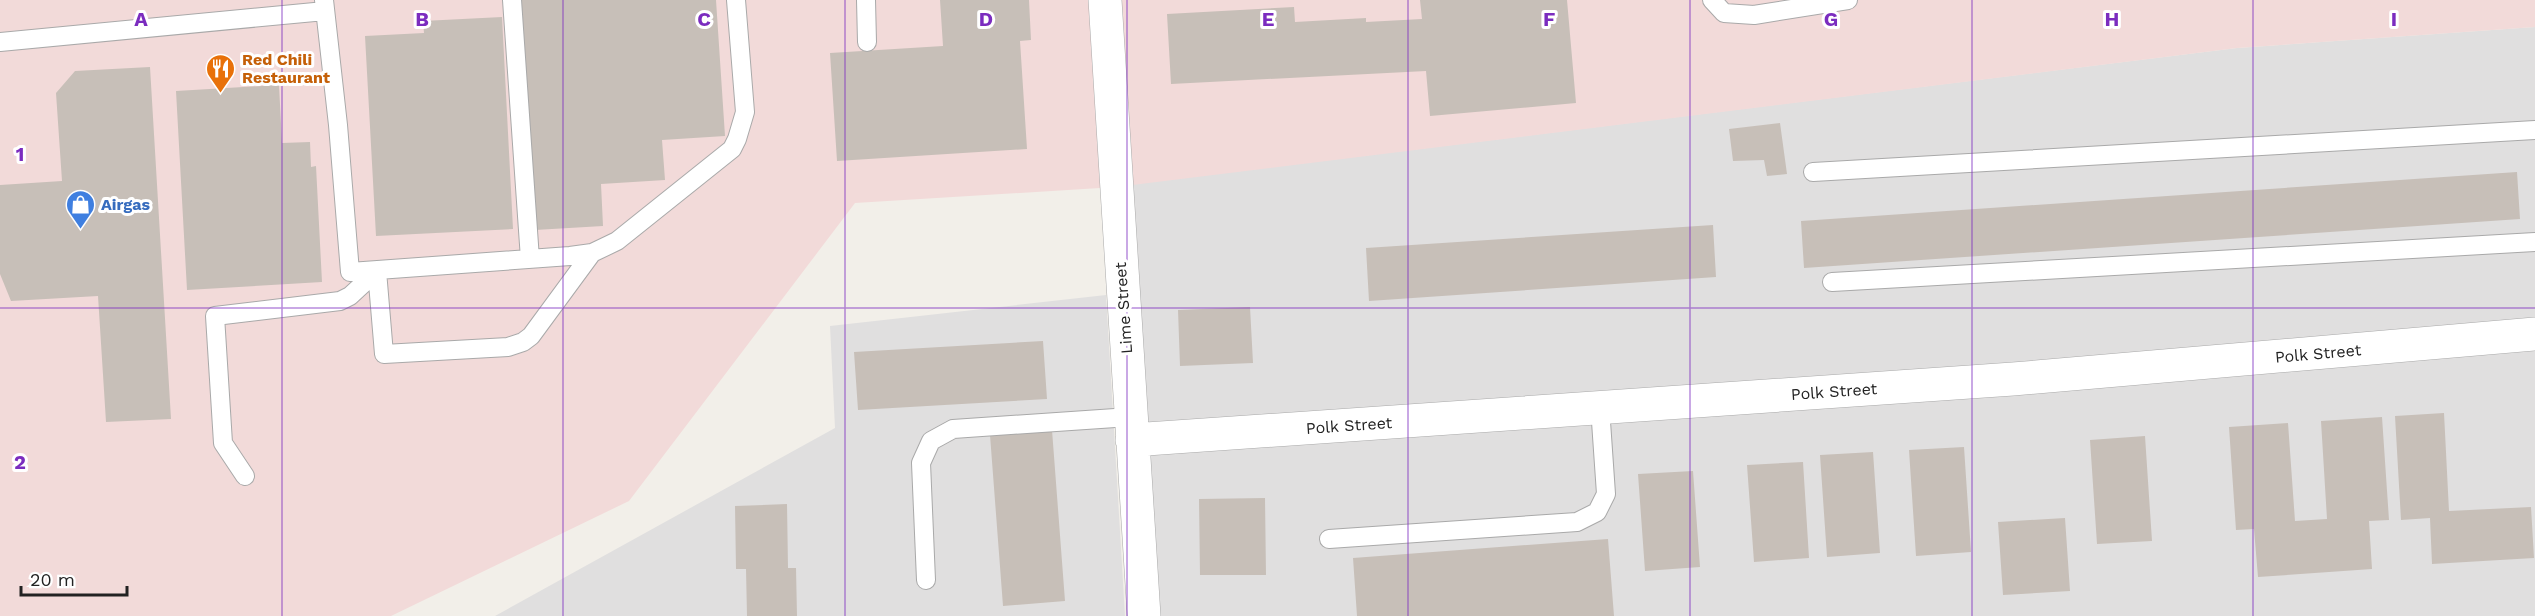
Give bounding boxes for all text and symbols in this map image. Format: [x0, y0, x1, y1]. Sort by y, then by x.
text: A [134, 7, 148, 31]
text: B [415, 7, 429, 31]
text: C [697, 7, 711, 31]
text: D [979, 7, 993, 31]
text: E [1262, 7, 1274, 31]
text: F [1543, 7, 1555, 31]
text: G [1824, 7, 1838, 31]
text: H [2105, 7, 2119, 31]
text: I [2391, 7, 2397, 31]
place label: Red Chili Restaurant [242, 50, 330, 87]
restaurant icon: Red Chili Restaurant [205, 52, 237, 94]
text: 1 [16, 142, 24, 166]
shop icon: Airgas [64, 188, 96, 230]
place label: Airgas [101, 195, 150, 214]
street label: Lime Street [1111, 261, 1136, 354]
street label: Polk Street [2274, 340, 2362, 367]
street label: Polk Street [1790, 379, 1878, 404]
street label: Polk Street [1305, 413, 1393, 438]
text: 2 [14, 450, 26, 474]
scale bar [21, 559, 128, 597]
text: 20 m [30, 569, 75, 590]

